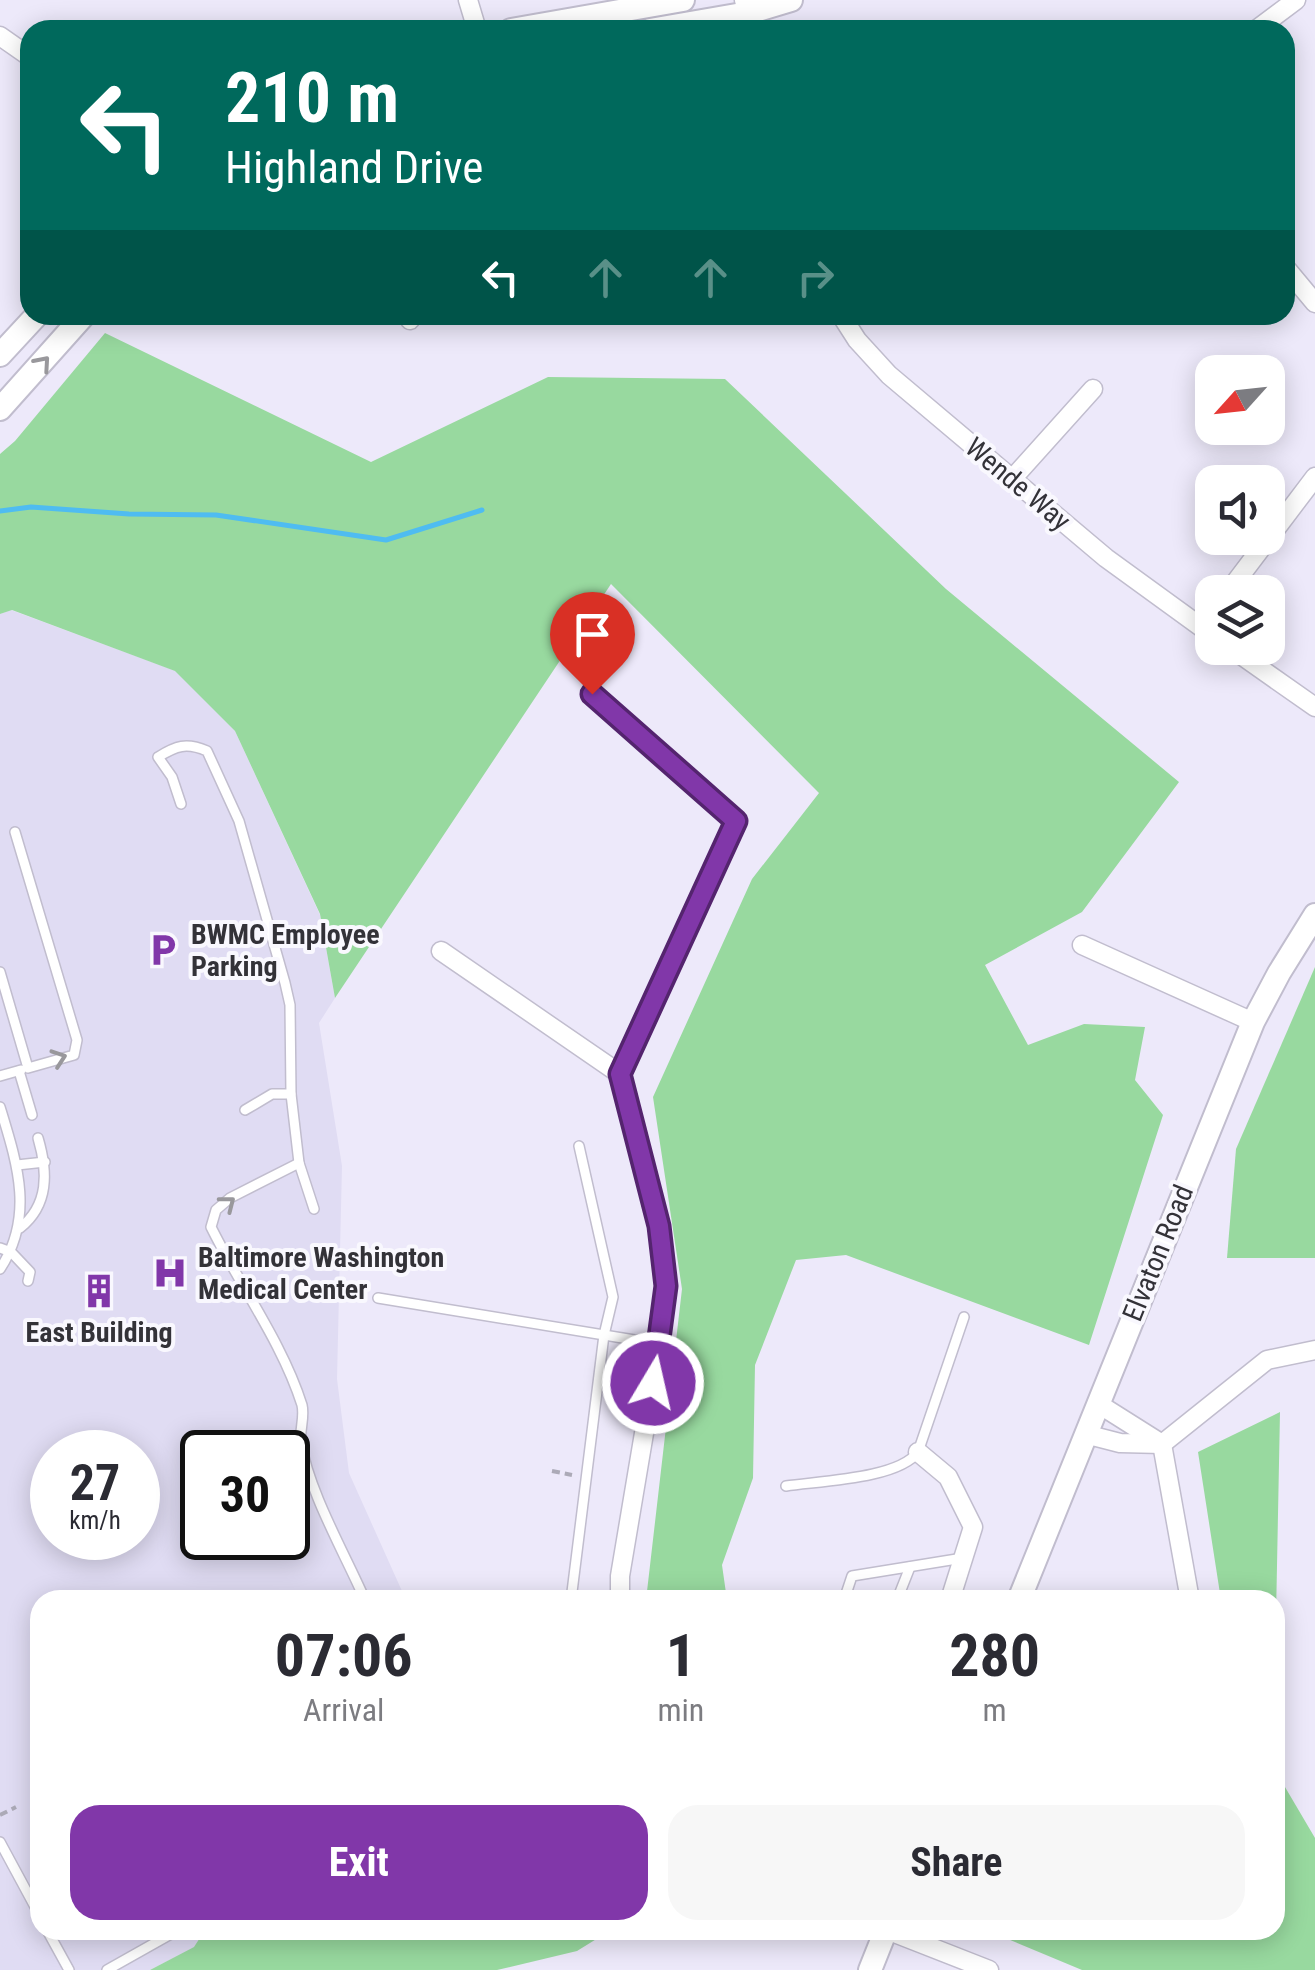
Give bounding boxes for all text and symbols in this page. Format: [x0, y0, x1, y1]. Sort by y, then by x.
text: 210 m [225, 57, 399, 139]
icon: left [60, 60, 190, 190]
text: Highland Drive [225, 141, 483, 194]
icon: left [473, 250, 528, 305]
icon: ahead [578, 250, 633, 305]
icon: ahead [683, 250, 738, 305]
icon: right [788, 250, 843, 305]
north arrow [1195, 355, 1285, 445]
map controls [1195, 355, 1285, 665]
one-way arrow [31, 356, 49, 374]
street label: Wende Way [959, 431, 1077, 538]
button: sound [1195, 465, 1285, 555]
button: layers [1195, 575, 1285, 665]
pin [550, 592, 635, 695]
icon: arrive [565, 607, 620, 662]
place label: BWMC Employee Parking [191, 918, 380, 983]
parking icon: BWMC Employee Parking [144, 931, 182, 969]
one-way arrow [49, 1050, 67, 1070]
street label: Elvaton Road [1116, 1180, 1200, 1326]
one-way arrow [217, 1197, 235, 1214]
place label: Baltimore Washington Medical Center [198, 1241, 444, 1306]
hospital icon: Baltimore Washington Medical Center [151, 1254, 189, 1292]
building icon: East Building [80, 1272, 118, 1310]
place label: East Building [25, 1316, 173, 1349]
position arrow [601, 1331, 705, 1435]
speed limit sign: 30 [180, 1430, 310, 1560]
text: 27 [70, 1454, 120, 1512]
text: km/h [69, 1506, 121, 1535]
text: 07:06 [275, 1620, 413, 1691]
text: 1 [666, 1620, 696, 1691]
text: 280 [949, 1620, 1040, 1691]
text: Arrival [303, 1691, 384, 1729]
text: min [657, 1691, 704, 1729]
text: m [983, 1691, 1007, 1729]
button: Exit [70, 1805, 648, 1920]
button: Share [668, 1805, 1245, 1920]

